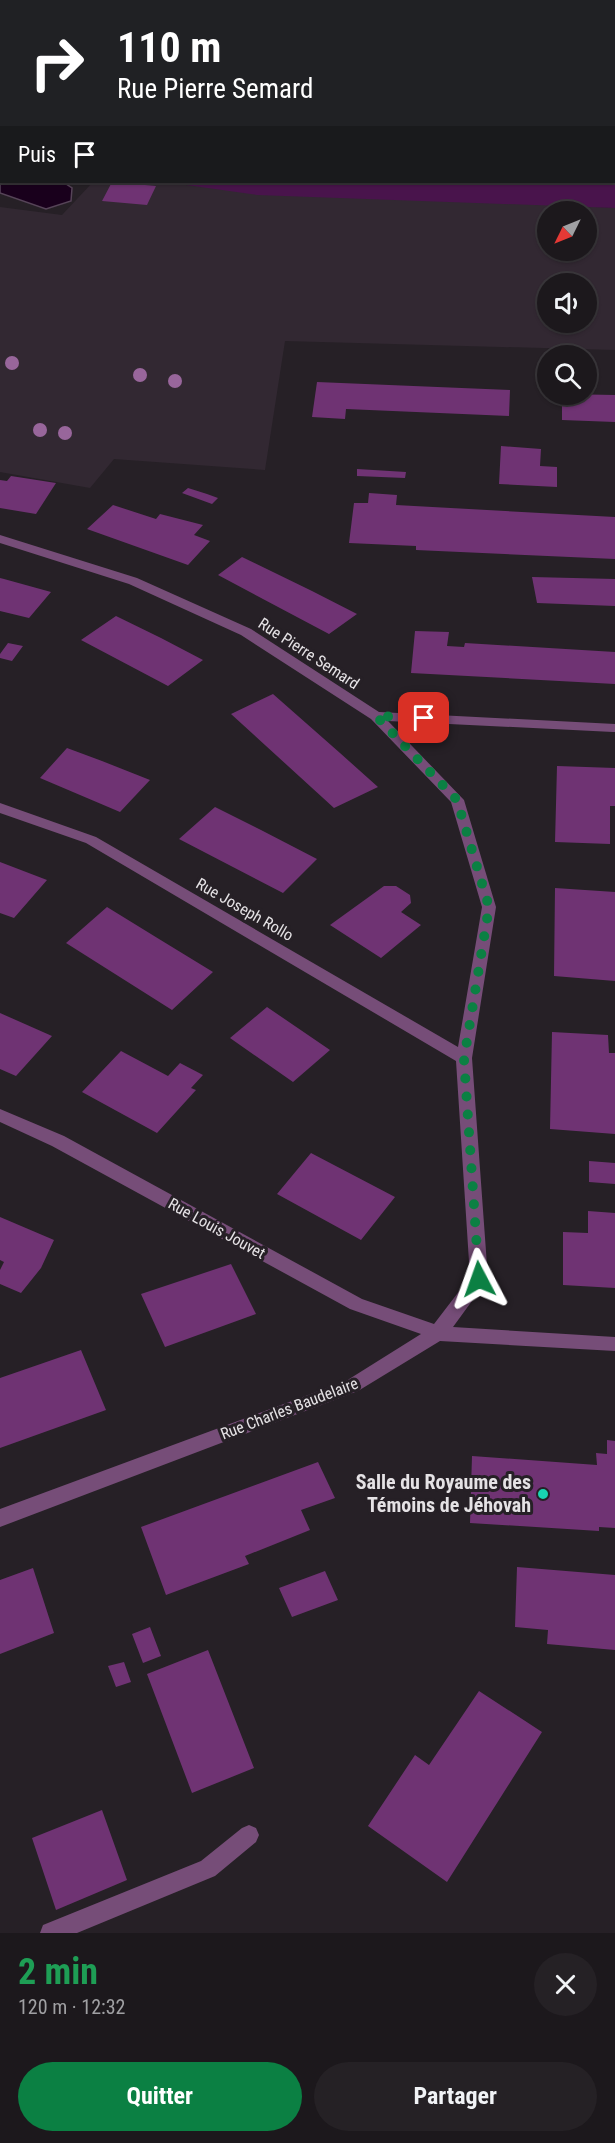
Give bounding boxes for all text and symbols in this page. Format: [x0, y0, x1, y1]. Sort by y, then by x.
text: 110 m [117, 23, 222, 72]
icon: right [18, 24, 96, 102]
text: Rue Pierre Semard [117, 73, 313, 105]
icon: arrive [68, 138, 101, 171]
text: Puis [18, 142, 56, 167]
north arrow [537, 201, 597, 261]
map controls [537, 201, 597, 405]
button: sound [537, 273, 597, 333]
button: search [537, 345, 597, 405]
street label: Rue Pierre Semard [255, 614, 363, 693]
pin [398, 692, 449, 743]
icon: arrive [407, 701, 440, 734]
street label: Rue Joseph Rollo [193, 874, 297, 945]
street label: Rue Louis Jouvet [165, 1194, 269, 1263]
position arrow [447, 1247, 511, 1311]
street label: Rue Charles Baudelaire [218, 1373, 361, 1443]
place label: Salle du Royaume des Témoins de Jéhovah [356, 1470, 531, 1517]
marker: Salle du Royaume des Témoins de Jéhovah [536, 1487, 550, 1501]
text: 2 min [18, 1951, 98, 1993]
button: close [534, 1953, 597, 2016]
text: 120 m · 12:32 [18, 1995, 125, 2019]
button: Quitter [18, 2062, 302, 2131]
button: Partager [314, 2062, 597, 2131]

